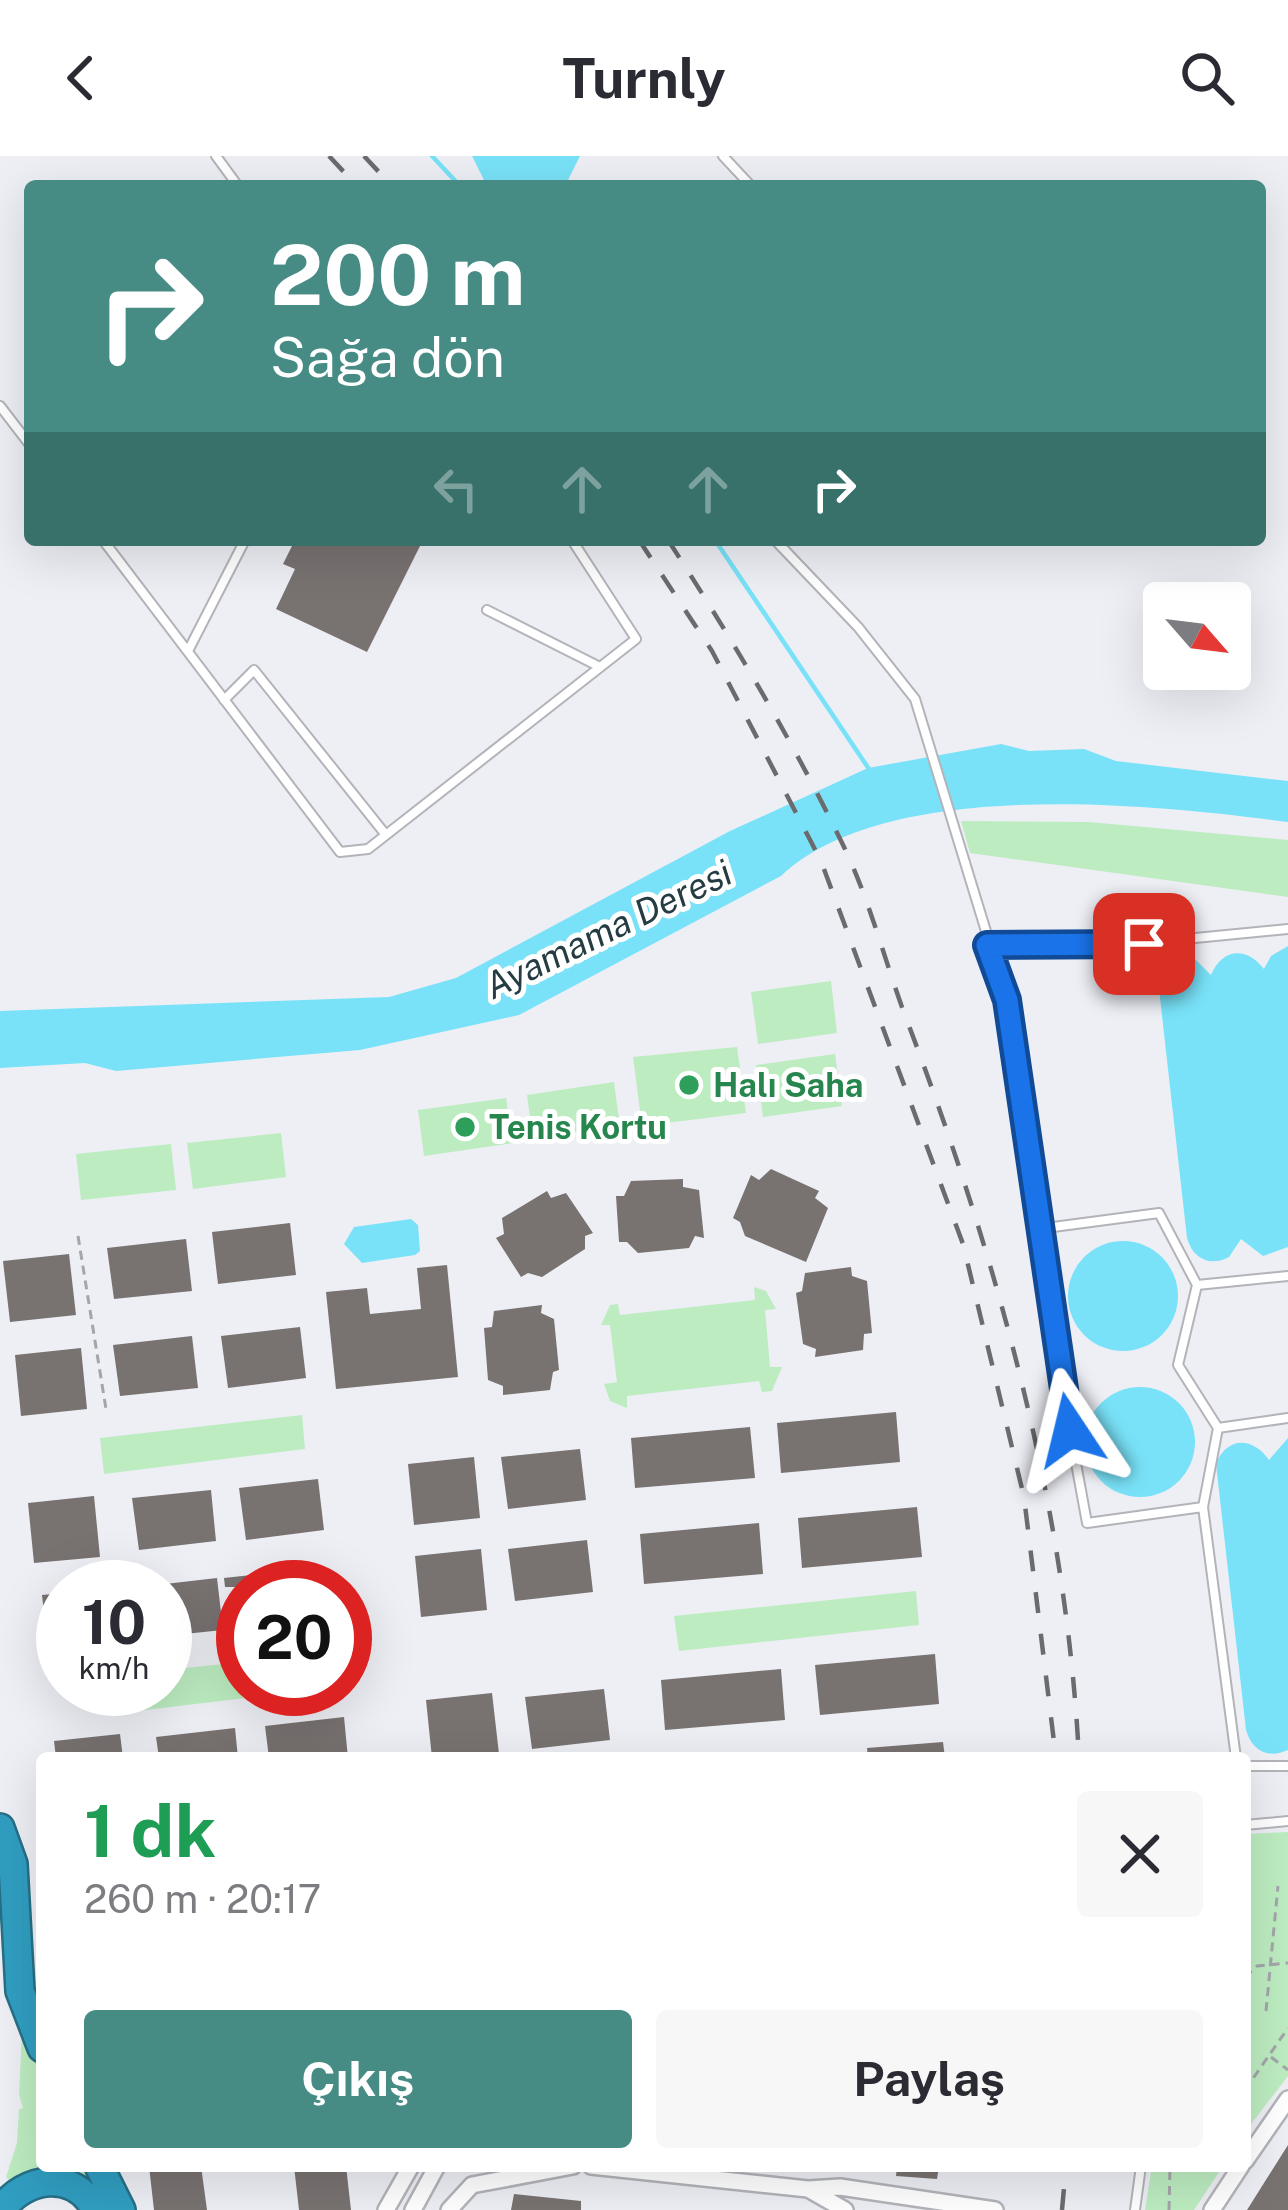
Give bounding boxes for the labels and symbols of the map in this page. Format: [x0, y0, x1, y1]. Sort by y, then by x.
north arrow [1143, 582, 1251, 690]
water label: Ayamama Deresi [478, 851, 738, 1007]
pin [1093, 893, 1195, 995]
place label: Halı Saha [713, 1066, 863, 1104]
marker: Halı Saha [676, 1072, 702, 1098]
place label: Tenis Kortu [489, 1108, 667, 1146]
marker: Tenis Kortu [452, 1114, 478, 1140]
position arrow [1007, 1367, 1133, 1493]
speed limit sign: 20 [216, 1560, 372, 1716]

